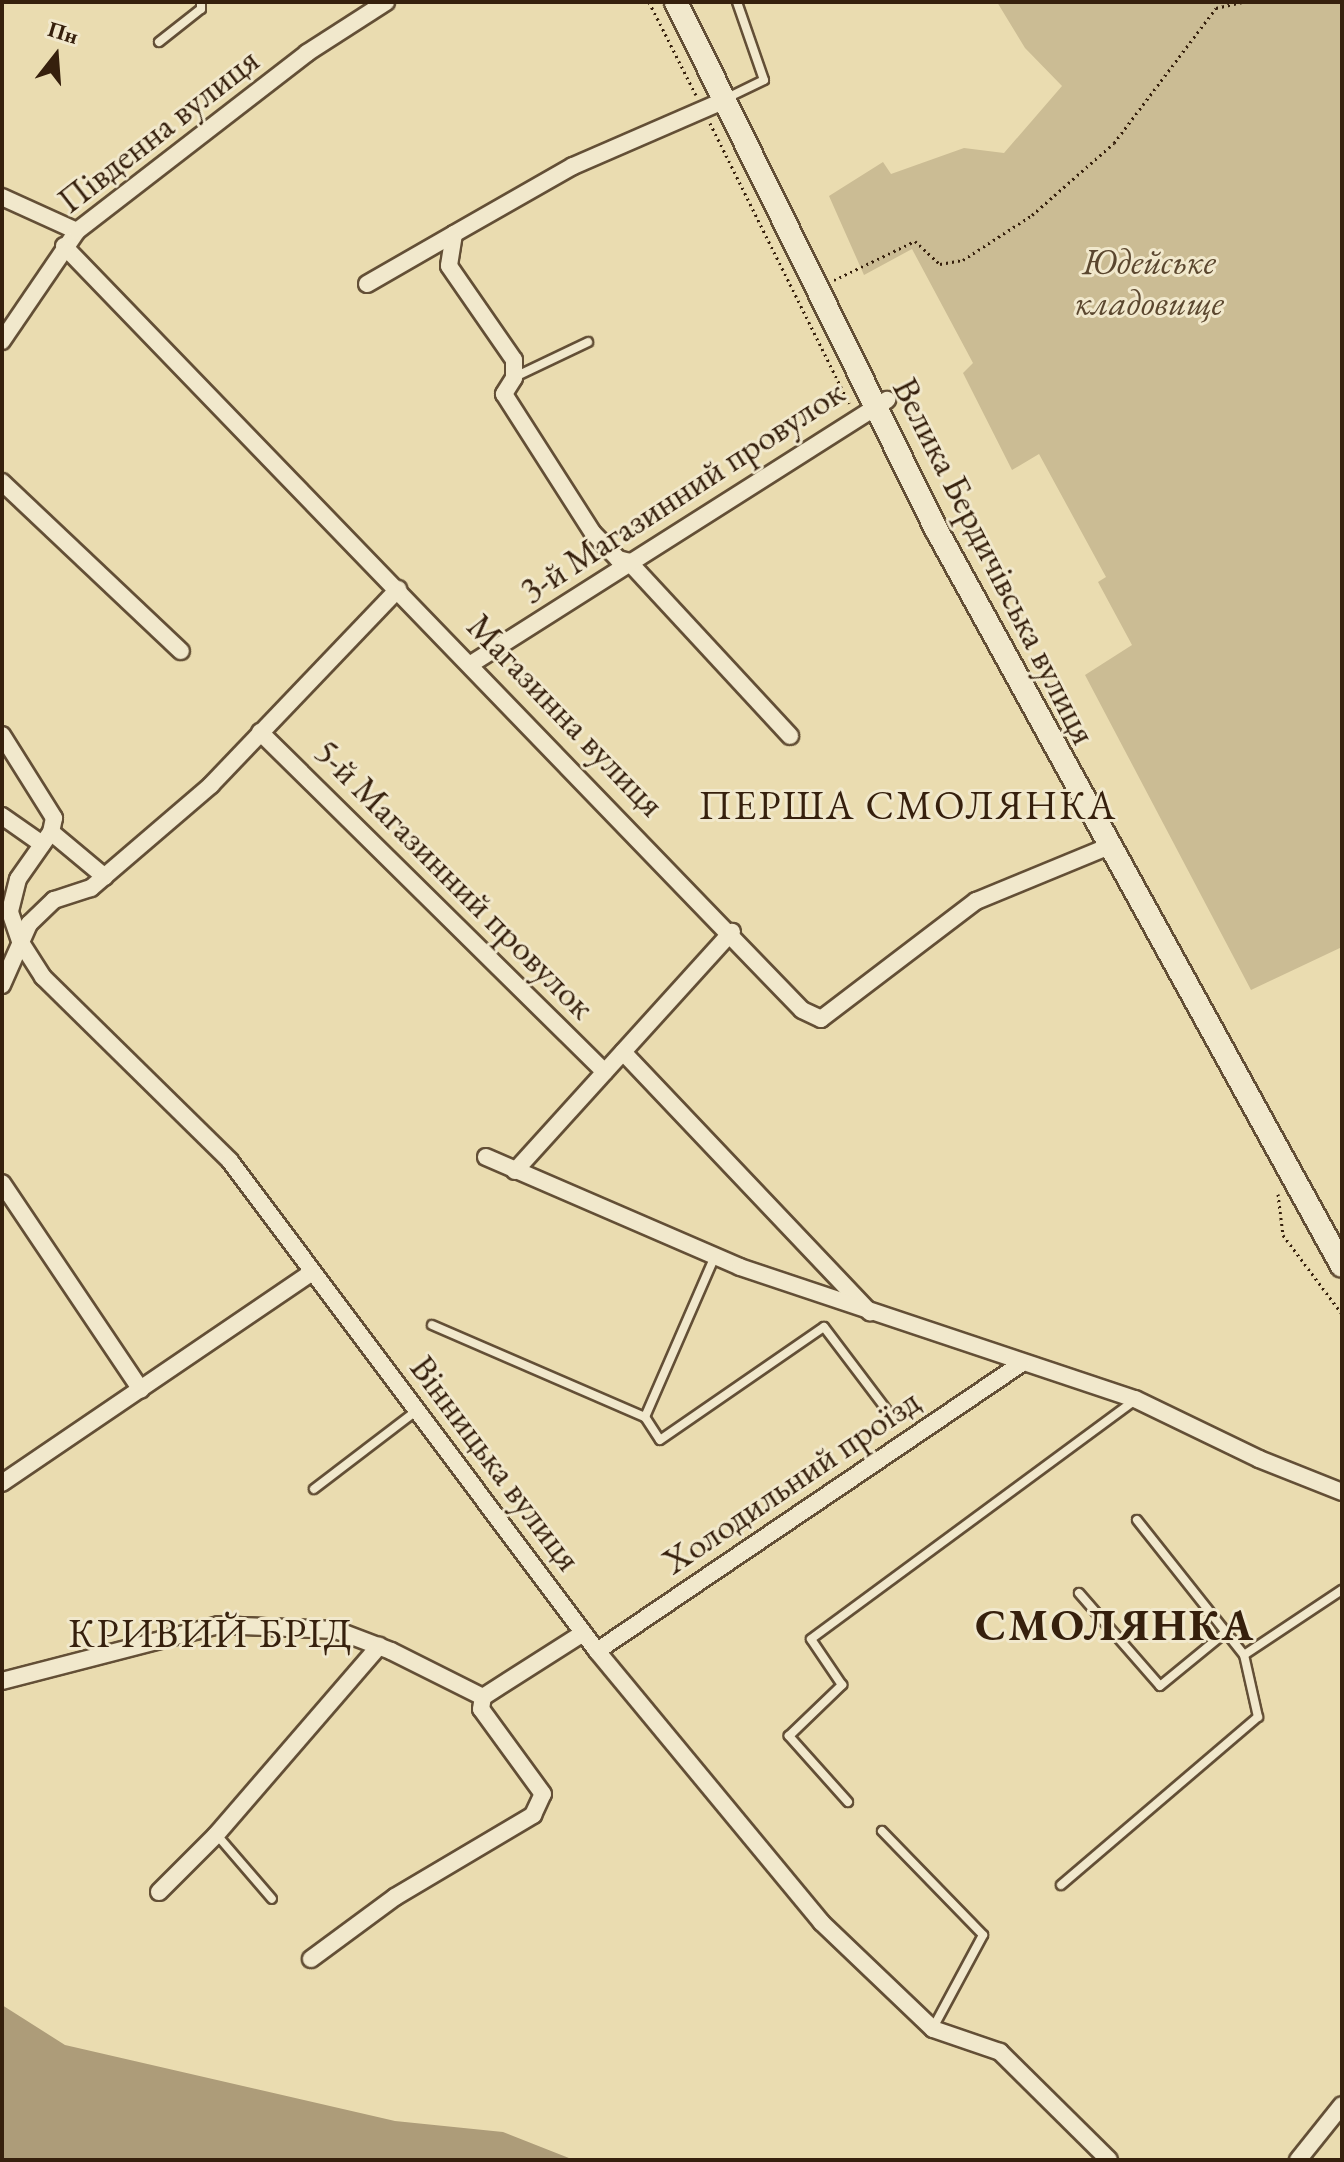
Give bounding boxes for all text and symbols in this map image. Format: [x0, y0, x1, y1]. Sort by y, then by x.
text: Пн [45, 14, 82, 51]
north arrow [16, 16, 96, 96]
street label: Південна вулиця [49, 38, 267, 222]
park label: Юдейське кладовище [1074, 239, 1224, 324]
street label: 3-й Магазинний провулок [512, 370, 852, 612]
street label: Велика Бердичівська вулиця [884, 371, 1106, 751]
street label: Магазинна вулиця [458, 605, 674, 825]
street label: 5-й Магазинний провулок [306, 730, 604, 1028]
district label: ПЕРША СМОЛЯНКА [699, 781, 1117, 829]
street label: Вінницька вулиця [401, 1347, 591, 1579]
street label: Холодильний проїзд [654, 1379, 928, 1583]
district label: СМОЛЯНКА [975, 1599, 1255, 1651]
district label: КРИВИЙ БРІД [68, 1609, 354, 1657]

